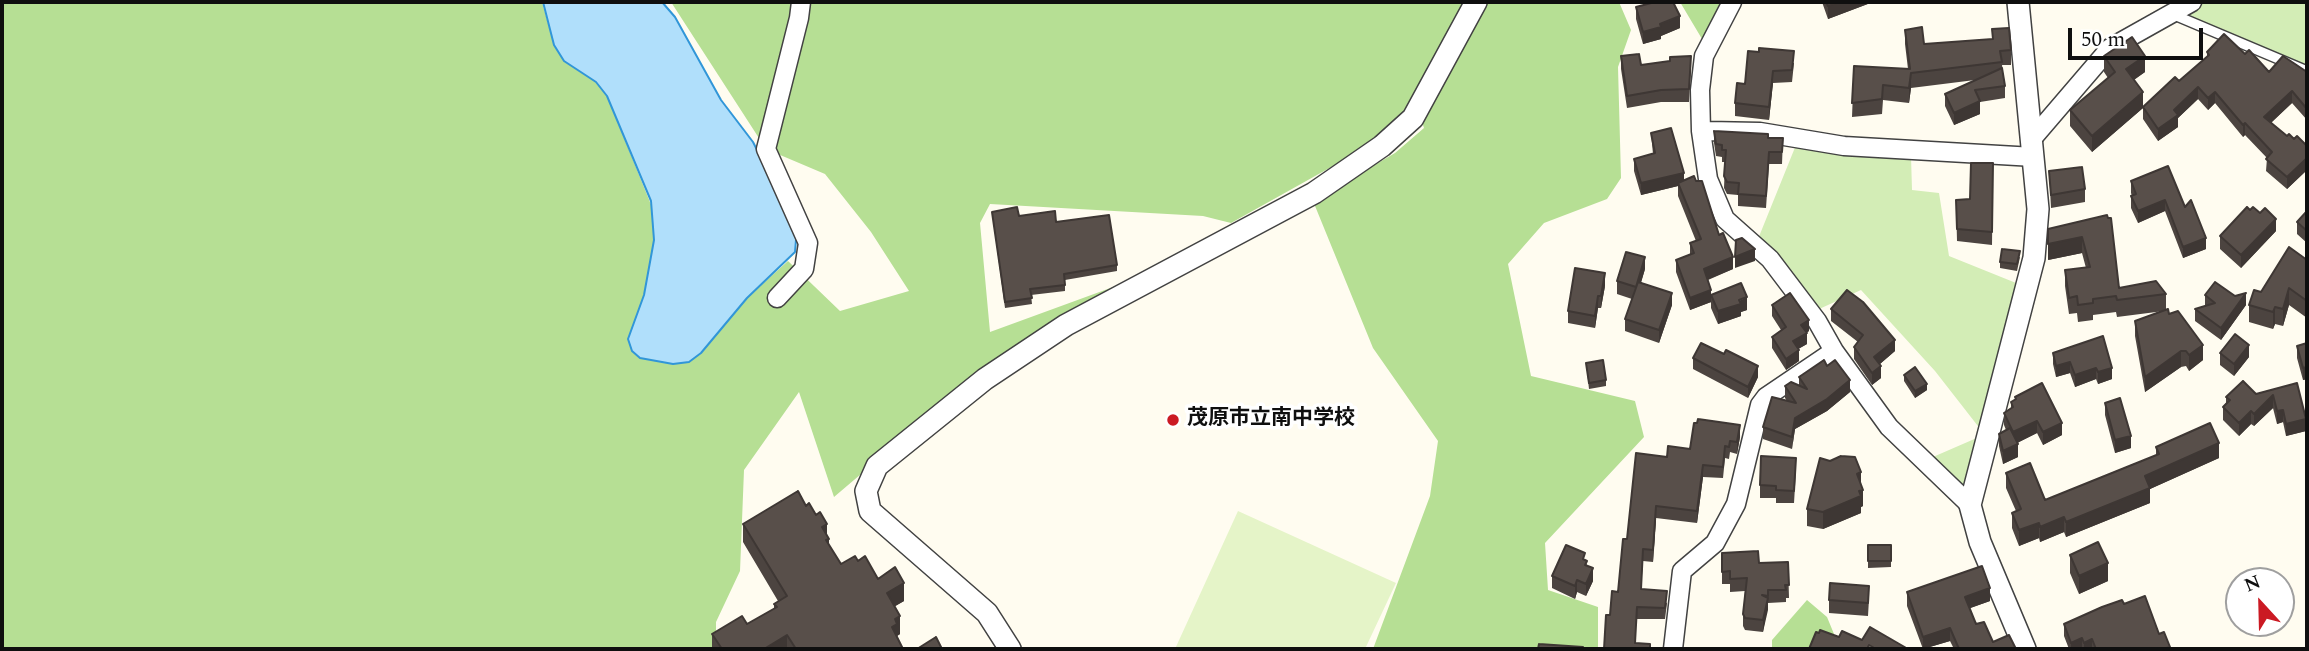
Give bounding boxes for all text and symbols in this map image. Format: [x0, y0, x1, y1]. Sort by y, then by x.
scale bar [2071, 14, 2206, 58]
text: 50 m [2081, 24, 2125, 56]
place label: 茂原市立南中学校 [1187, 407, 1355, 433]
marker: 茂原市立南中学校 [1165, 412, 1181, 428]
north arrow [2225, 567, 2295, 637]
text: N [2240, 568, 2265, 600]

